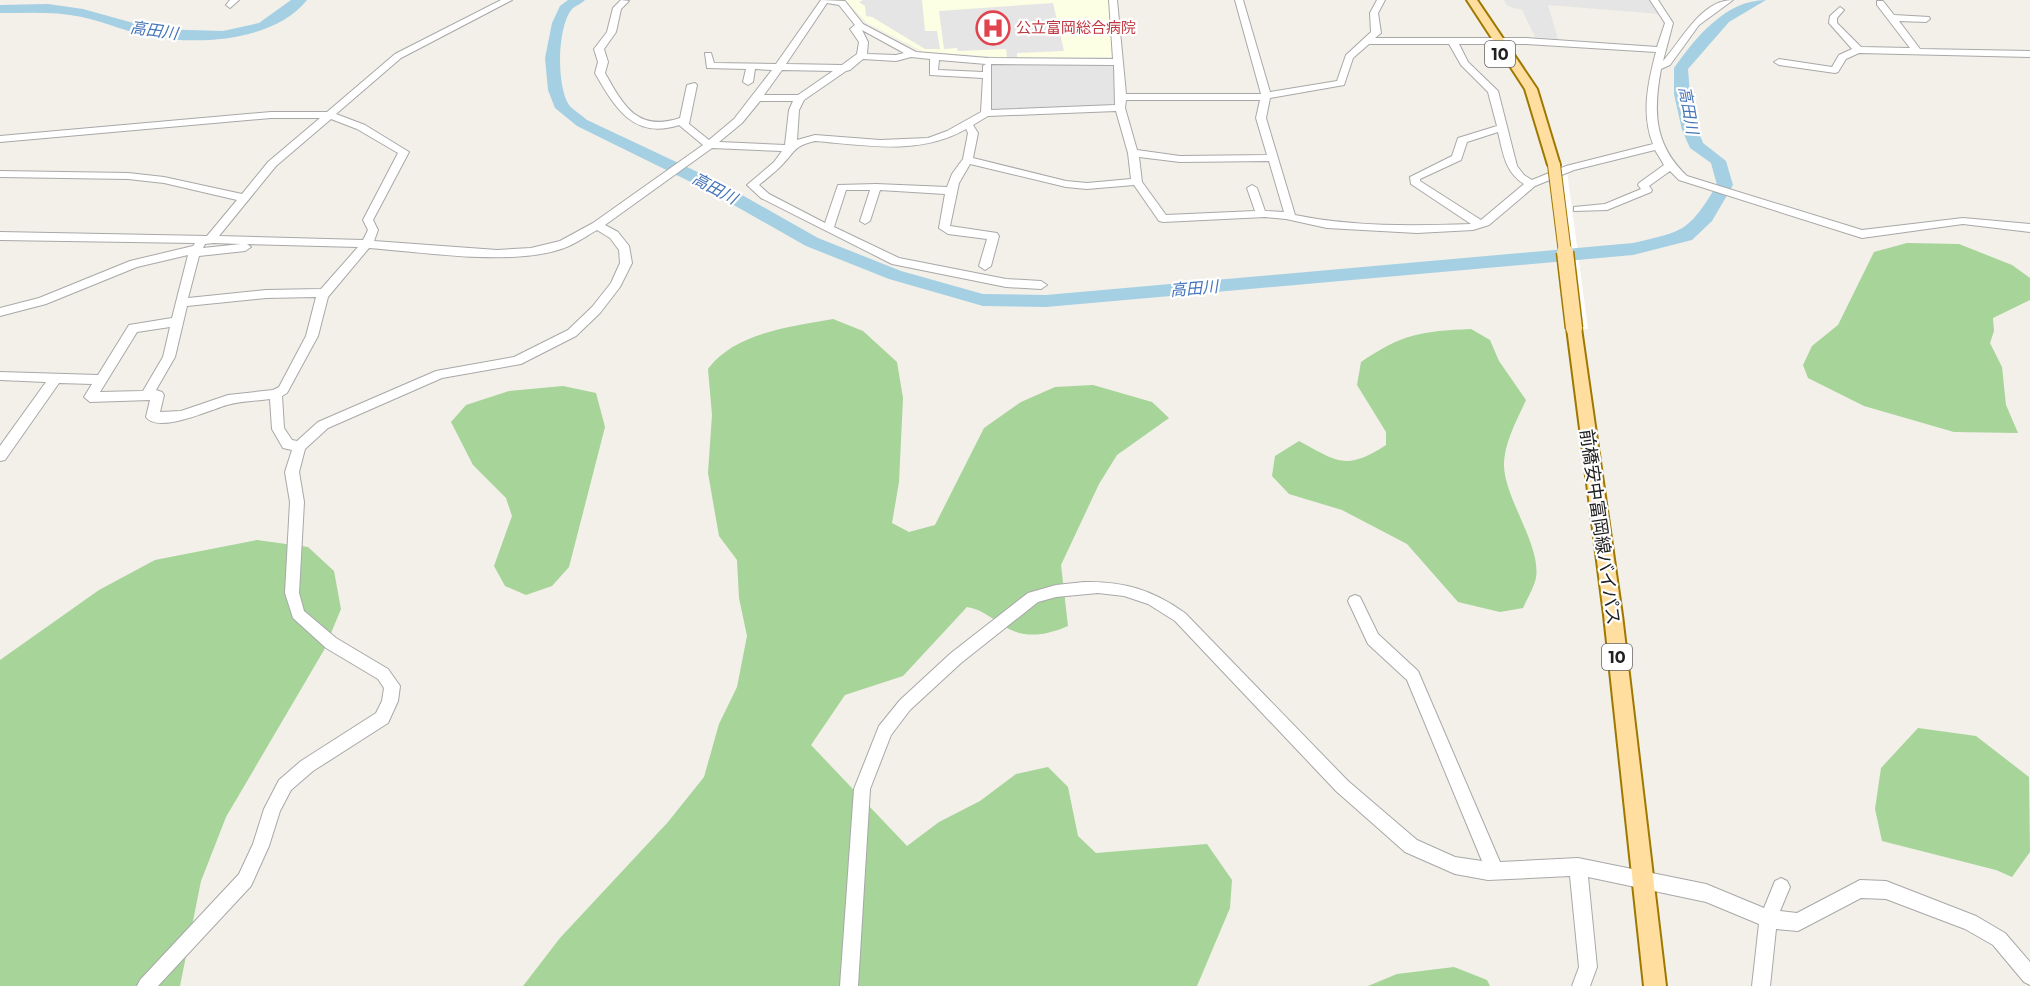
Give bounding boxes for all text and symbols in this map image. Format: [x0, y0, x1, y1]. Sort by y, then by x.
hospital icon: 公立富岡総合病院 [975, 10, 1011, 46]
water label: 高田川 [129, 18, 181, 44]
place label: 公立富岡総合病院 [1016, 18, 1136, 37]
road number: 10 [1485, 41, 1515, 67]
water label: 高田川 [1675, 85, 1702, 137]
water label: 高田川 [689, 169, 742, 209]
water label: 高田川 [1169, 277, 1221, 300]
street label: 前橋安中富岡線バイパス [1575, 428, 1625, 626]
road number: 10 [1602, 644, 1632, 670]

